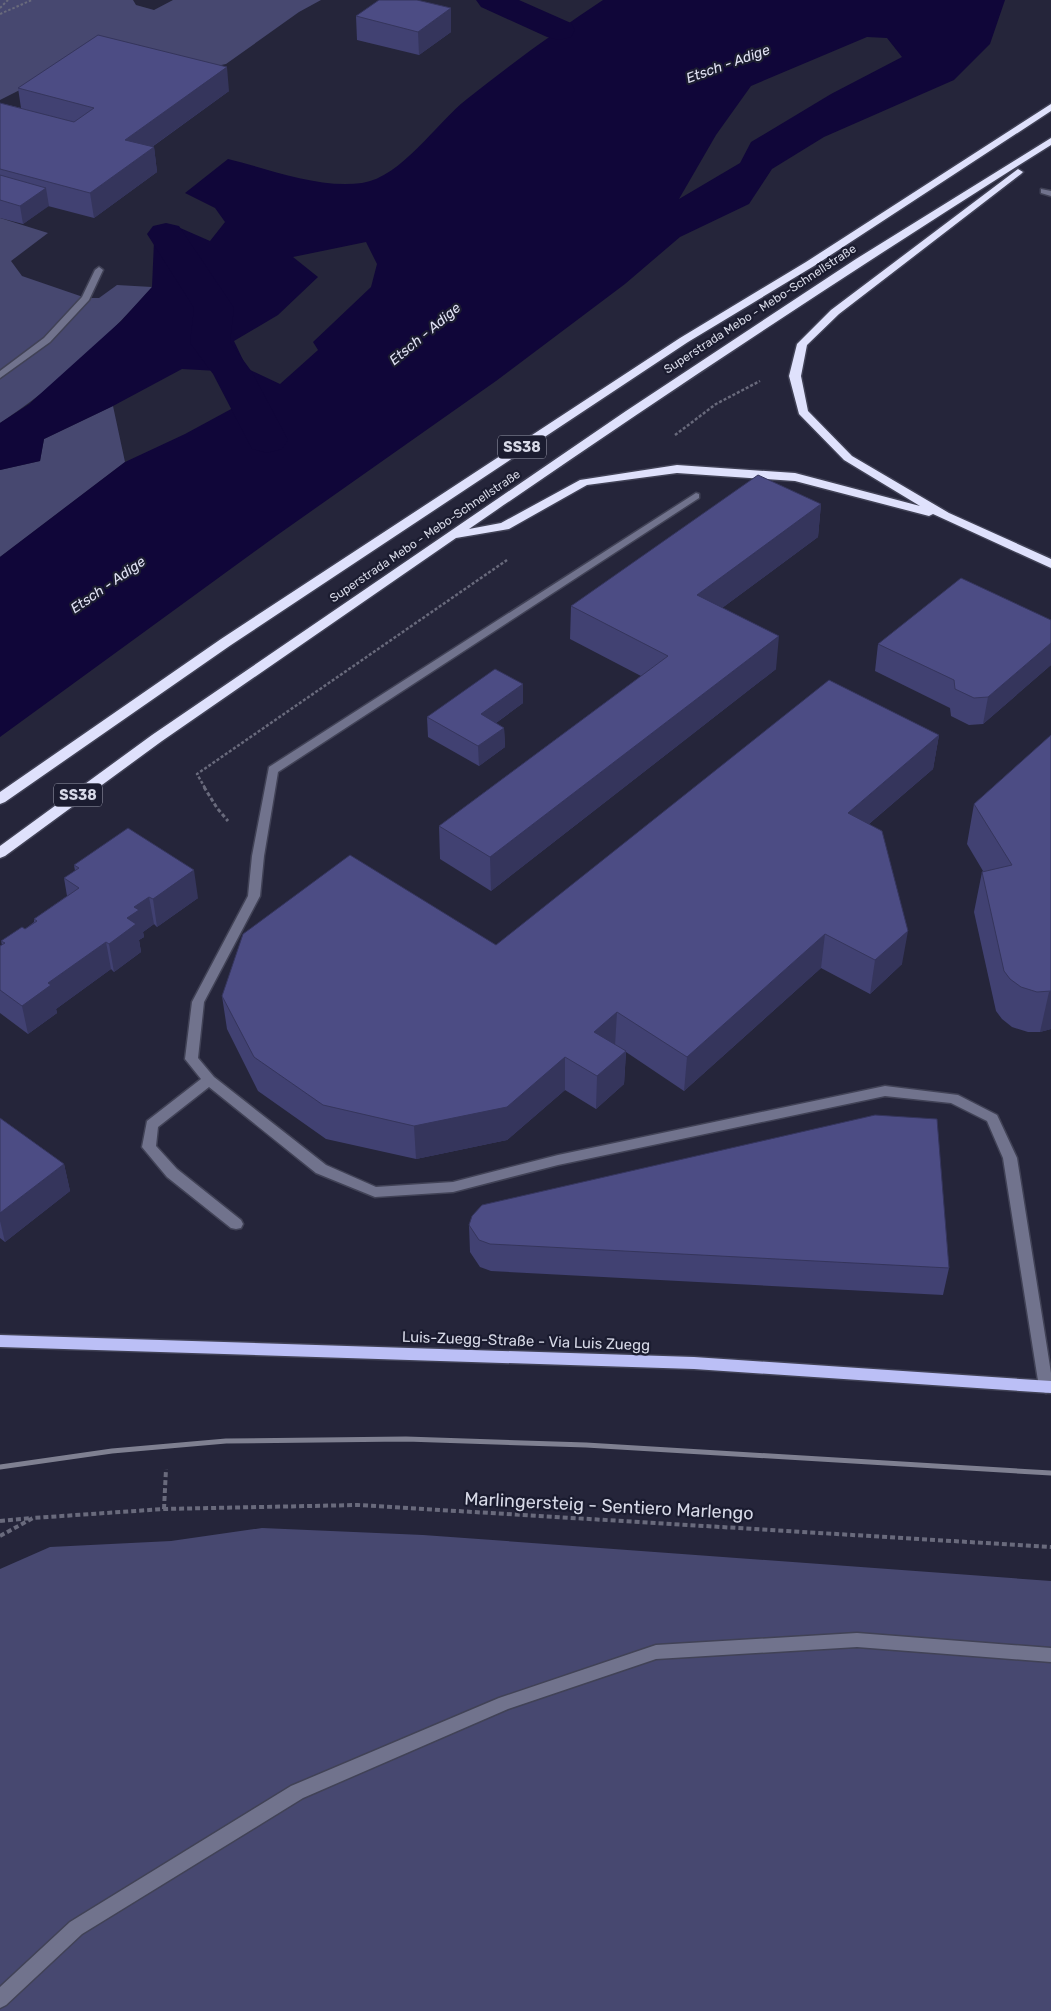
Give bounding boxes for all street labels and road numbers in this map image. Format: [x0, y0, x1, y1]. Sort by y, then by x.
street label: Superstrada Mebo - Mebo-Schnellstraße [661, 241, 859, 377]
road number: SS38 [498, 436, 546, 458]
street label: Superstrada Mebo - Mebo-Schnellstraße [327, 467, 523, 605]
road number: SS38 [54, 784, 102, 806]
street label: Luis-Zuegg-Straße - Via Luis Zuegg [402, 1328, 650, 1354]
street label: Marlingersteig - Sentiero Marlengo [464, 1487, 754, 1525]

